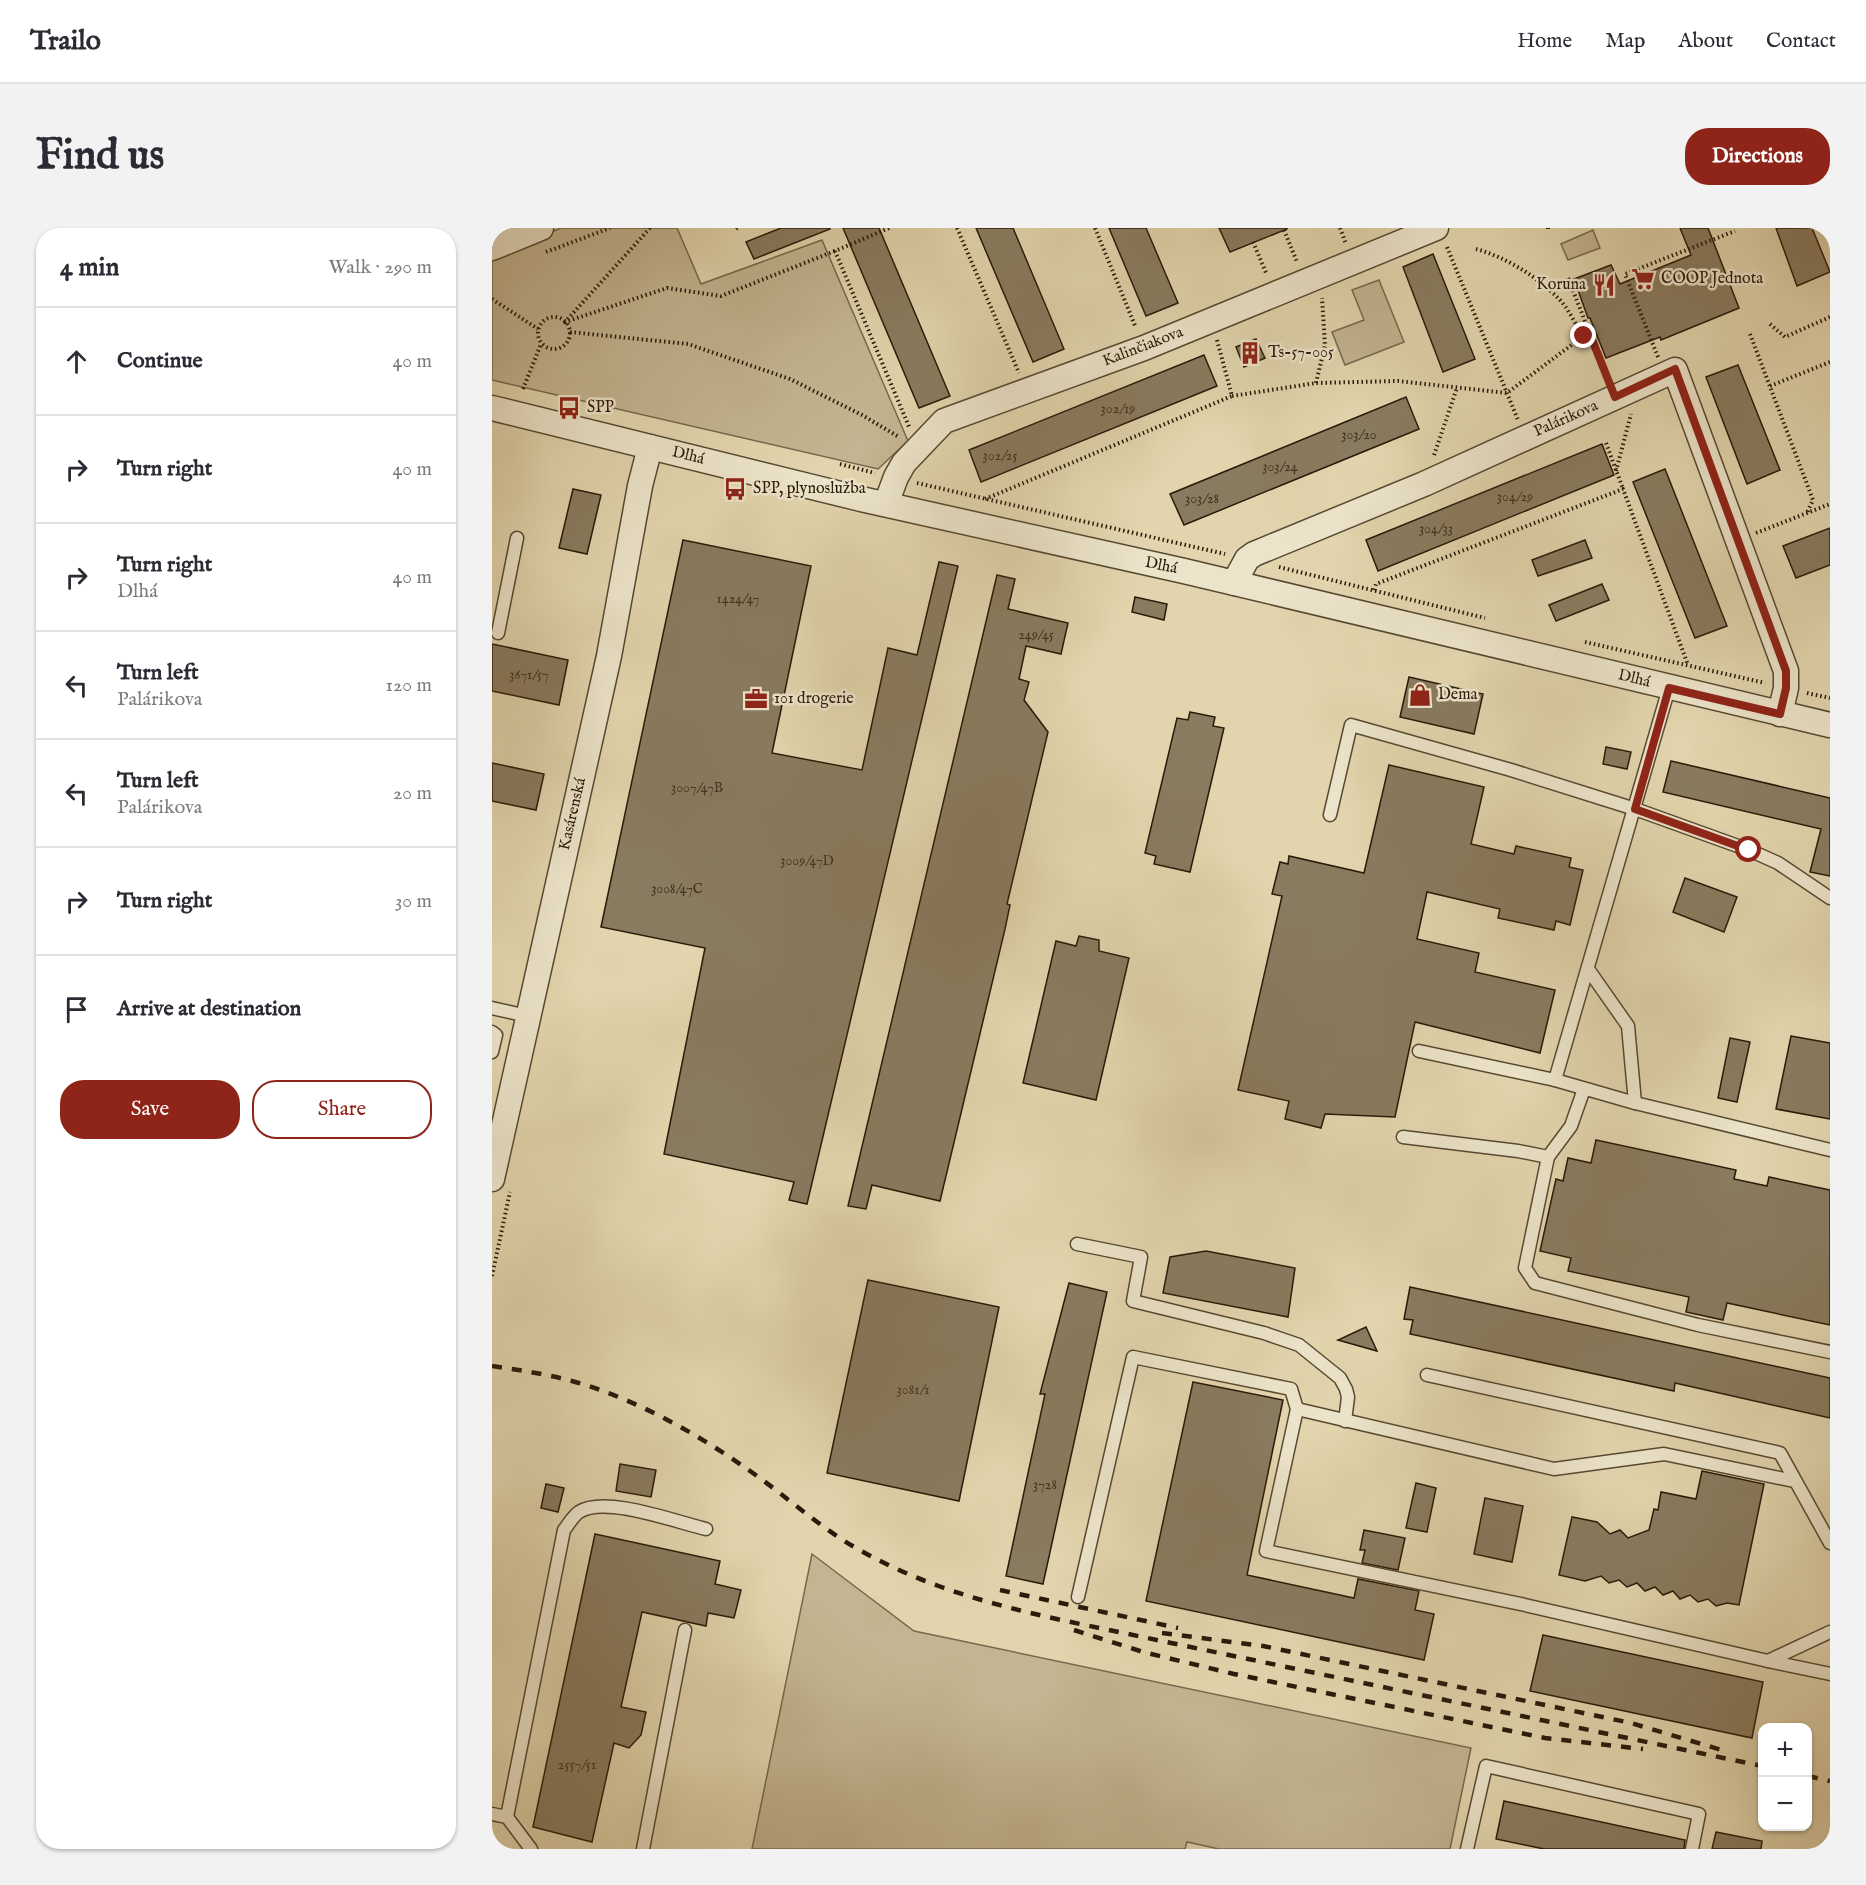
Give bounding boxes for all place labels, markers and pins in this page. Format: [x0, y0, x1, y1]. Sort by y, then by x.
supermarket icon: COOP Jednota [1630, 266, 1656, 292]
place label: COOP Jednota [1661, 269, 1763, 289]
restaurant icon: Koruna [1591, 272, 1617, 298]
place label: Koruna [1536, 275, 1586, 295]
building icon: Ts-57-005 [1237, 340, 1263, 366]
place label: Ts-57-005 [1268, 343, 1334, 363]
bus stop icon: SPP [556, 395, 582, 421]
place label: SPP [587, 398, 614, 418]
bus stop icon: SPP, plynoslužba [722, 476, 748, 502]
place label: SPP, plynoslužba [753, 479, 866, 499]
shop icon: Dema [1407, 682, 1433, 708]
place label: Dema [1438, 685, 1478, 705]
office icon: 101 drogerie [743, 686, 769, 712]
place label: 101 drogerie [774, 689, 854, 709]

